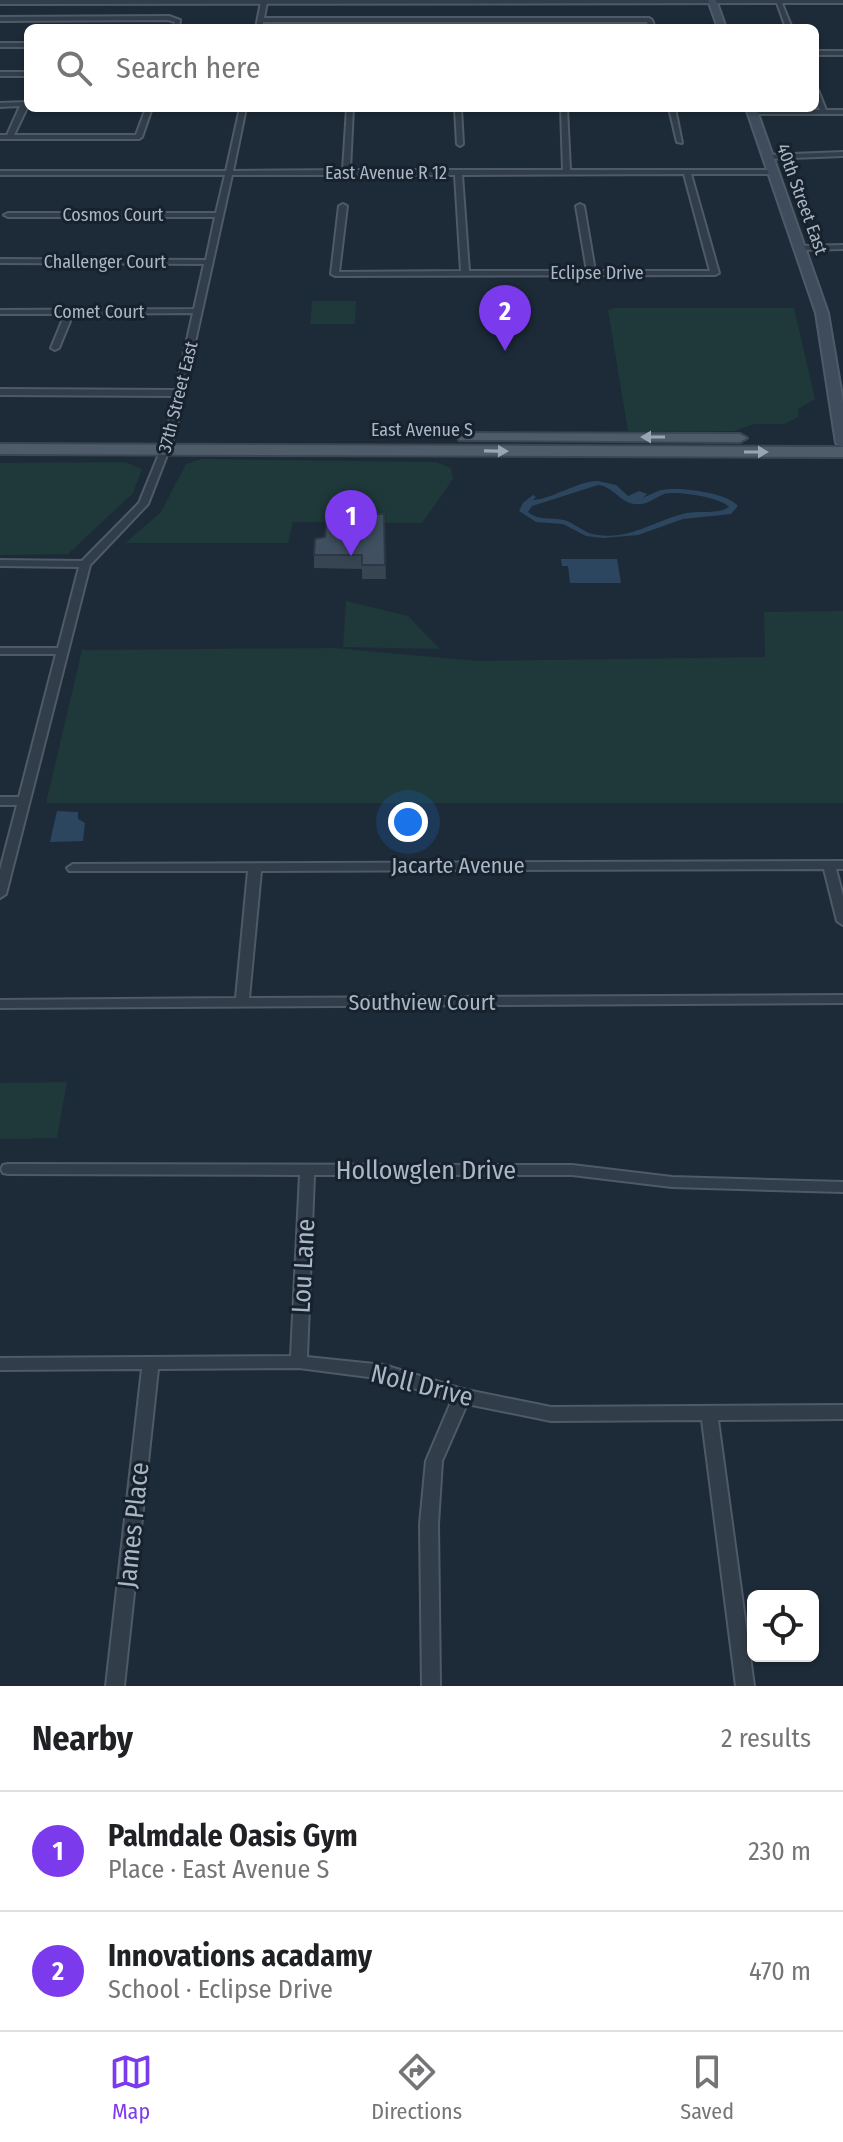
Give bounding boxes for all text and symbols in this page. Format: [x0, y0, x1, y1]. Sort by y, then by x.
search box [24, 24, 819, 112]
icon: search [52, 46, 96, 90]
text: Search here [116, 50, 261, 86]
street label: 40th Street East [772, 140, 832, 258]
street label: East Avenue R 12 [325, 162, 447, 184]
street label: Cosmos Court [63, 204, 164, 226]
street label: Challenger Court [44, 251, 166, 273]
street label: Eclipse Drive [550, 262, 644, 284]
pin: 2 [479, 285, 531, 351]
street label: Comet Court [54, 301, 145, 323]
street label: 37th Street East [154, 339, 202, 455]
street label: East Avenue S [371, 419, 473, 441]
one-way arrow [640, 431, 665, 443]
one-way arrow [484, 445, 509, 457]
one-way arrow [744, 446, 769, 458]
pin: 1 [325, 490, 377, 556]
your location [388, 802, 428, 842]
street label: Jacarte Avenue [391, 852, 525, 879]
street label: Southview Court [348, 989, 496, 1016]
street label: Hollowglen Drive [336, 1155, 516, 1186]
street label: Lou Lane [286, 1218, 321, 1314]
street label: Noll Drive [368, 1358, 476, 1413]
street label: James Place [111, 1461, 156, 1589]
map controls [747, 1590, 819, 1662]
button: locate [747, 1590, 819, 1662]
text: Nearby [32, 1718, 133, 1759]
text: 2 results [721, 1723, 811, 1754]
text: Palmdale Oasis Gym [108, 1818, 358, 1854]
text: 1 [53, 1836, 64, 1867]
text: 230 m [748, 1836, 811, 1867]
text: Place · East Avenue S [108, 1854, 329, 1885]
text: Innovations acadamy [108, 1938, 372, 1974]
text: 2 [52, 1956, 64, 1987]
text: 470 m [749, 1956, 811, 1987]
text: School · Eclipse Drive [108, 1974, 333, 2005]
tab: Map [109, 2050, 153, 2125]
tab: Directions [371, 2050, 462, 2125]
tab: Saved [680, 2050, 734, 2125]

